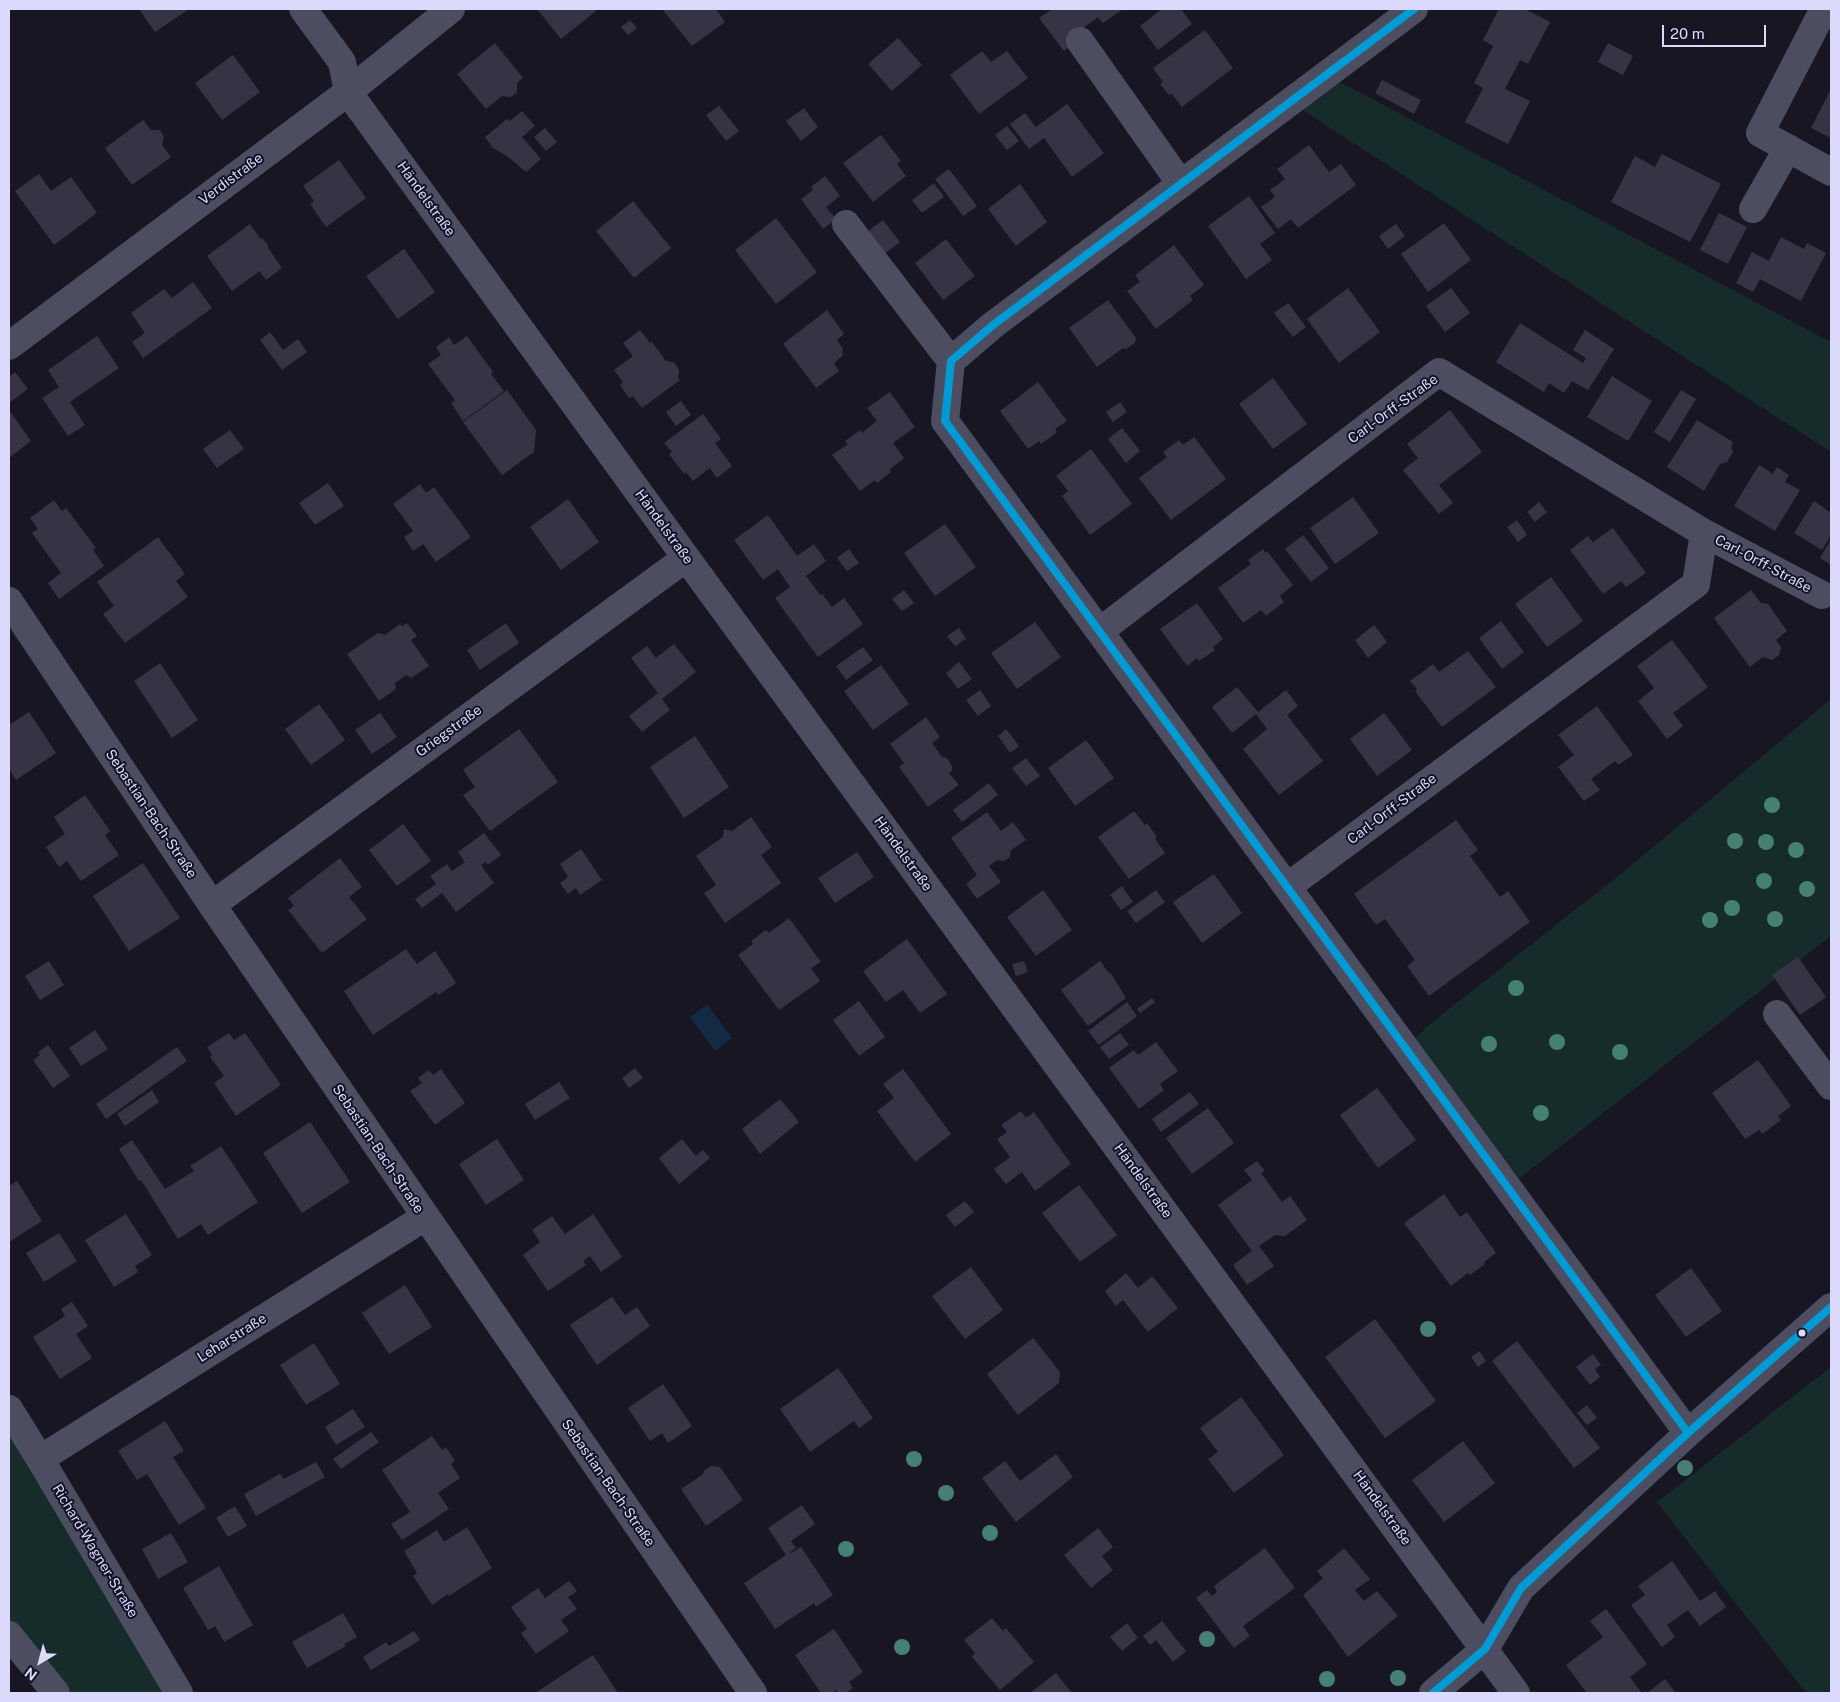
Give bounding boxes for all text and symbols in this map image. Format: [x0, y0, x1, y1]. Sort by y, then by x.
scale bar [1665, 15, 1769, 47]
text: 20 m [1670, 25, 1705, 42]
street label: Verdistraße [196, 150, 266, 208]
street label: Händelstraße [393, 158, 459, 240]
street label: Carl-Orff-Straße [1345, 371, 1441, 447]
street label: Händelstraße [631, 486, 697, 568]
street label: Carl-Orff-Straße [1712, 531, 1814, 597]
street label: Griegstraße [413, 702, 485, 760]
street label: Sebastian-Bach-Straße [102, 746, 200, 882]
street label: Carl-Orff-Straße [1344, 770, 1440, 848]
street label: Händelstraße [870, 813, 936, 895]
street label: Sebastian-Bach-Straße [329, 1081, 427, 1217]
street label: Händelstraße [1110, 1140, 1176, 1222]
street label: Leharstraße [194, 1310, 270, 1366]
unlabelled marker [1797, 1328, 1807, 1338]
street label: Sebastian-Bach-Straße [558, 1416, 658, 1550]
street label: Händelstraße [1349, 1467, 1415, 1549]
street label: Richard-Wagner-Straße [48, 1481, 142, 1621]
north arrow [15, 1637, 65, 1687]
text: N [22, 1664, 40, 1684]

